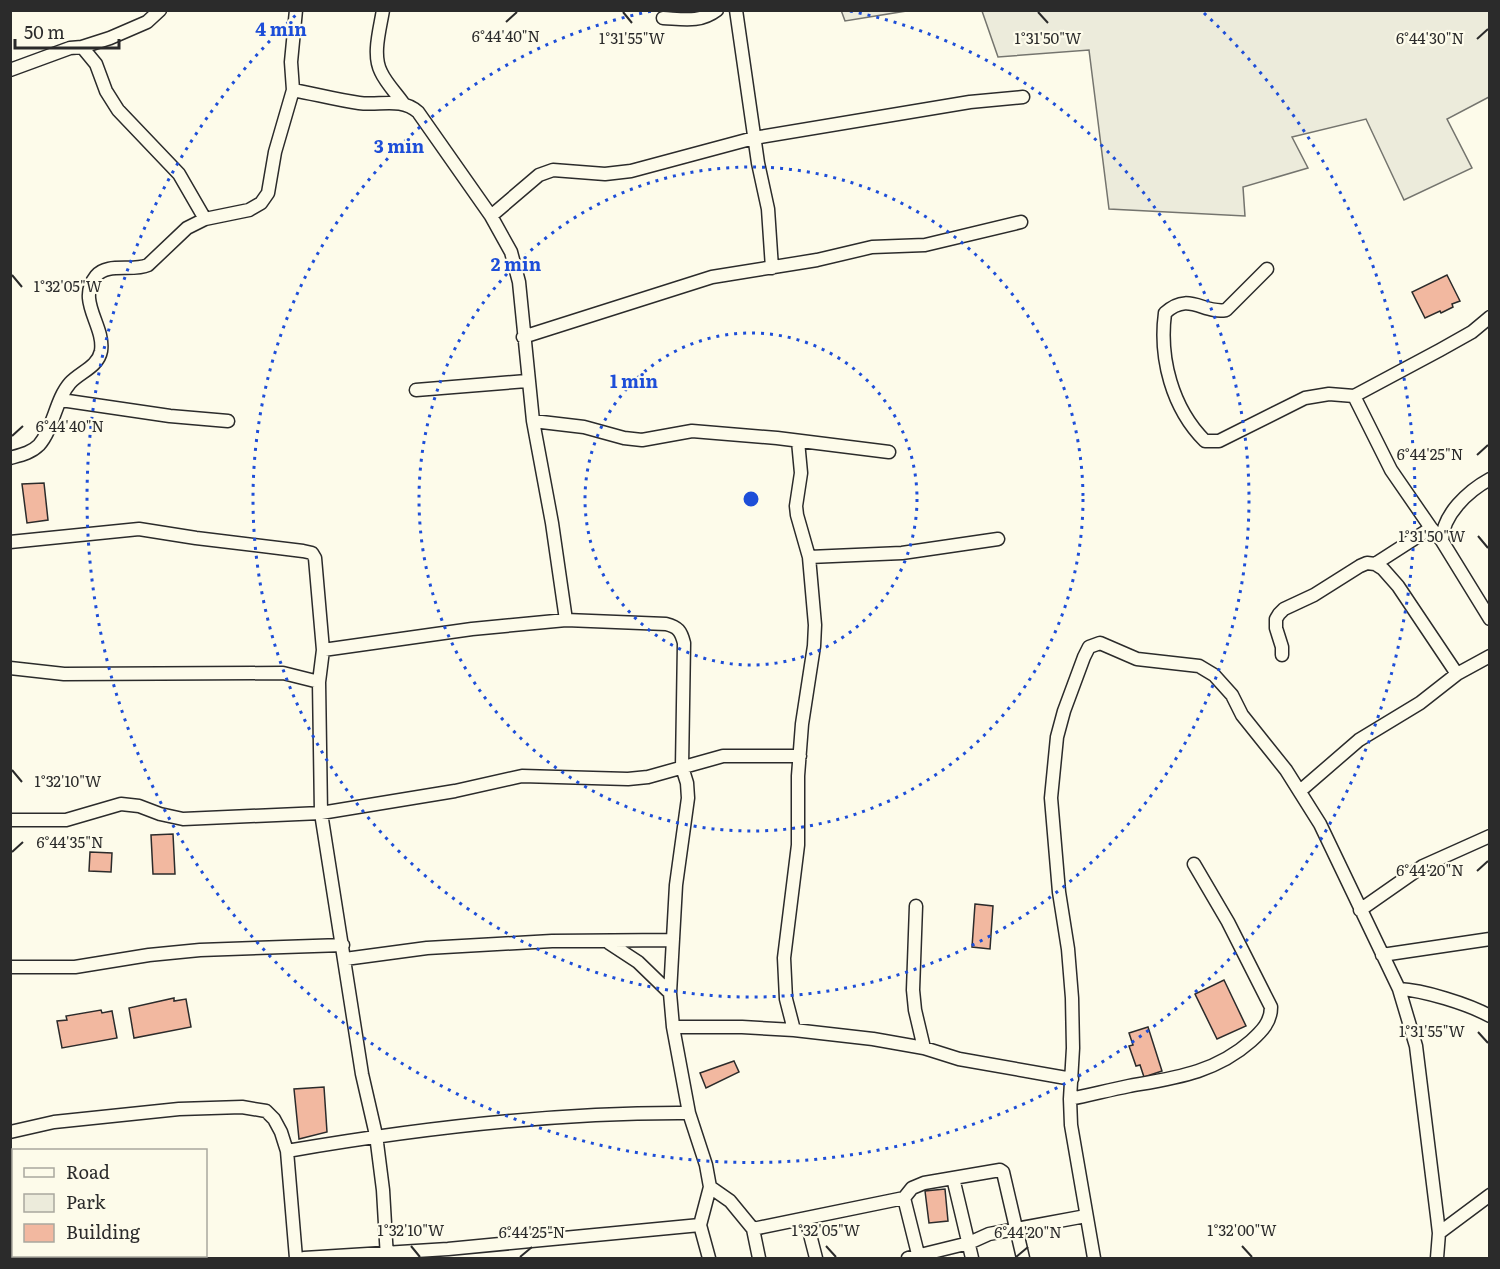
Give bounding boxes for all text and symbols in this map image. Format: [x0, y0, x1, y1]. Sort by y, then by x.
scale bar [15, 12, 118, 50]
text: 4 min [255, 15, 307, 42]
text: 50 m [24, 18, 65, 45]
text: 6°44'40"N [472, 24, 540, 47]
text: 1°31'55"W [599, 26, 665, 49]
text: 1°31'50"W [1015, 26, 1082, 49]
text: 6°44'30"N [1396, 26, 1464, 49]
text: 3 min [374, 132, 425, 159]
text: 2 min [491, 250, 542, 277]
text: 1°32'05"W [34, 274, 103, 297]
text: 1 min [610, 367, 659, 394]
text: 6°44'40"N [36, 414, 104, 437]
text: 6°44'25"N [1397, 442, 1463, 465]
centre of rings [741, 489, 761, 509]
text: 1°31'50"W [1399, 524, 1466, 547]
text: 1°32'10"W [35, 769, 102, 792]
text: 6°44'35"N [36, 830, 104, 853]
text: 6°44'20"N [1396, 858, 1464, 881]
text: 1°31'55"W [1399, 1019, 1465, 1042]
legend [12, 1149, 207, 1257]
text: Road [66, 1158, 110, 1185]
text: Park [66, 1188, 107, 1215]
text: Building [66, 1218, 141, 1245]
text: 1°32'10"W [378, 1218, 445, 1241]
text: 1°32'05"W [792, 1218, 861, 1241]
text: 1°32'00"W [1207, 1218, 1277, 1241]
text: 6°44'25"N [499, 1220, 565, 1243]
text: 6°44'20"N [994, 1220, 1062, 1243]

